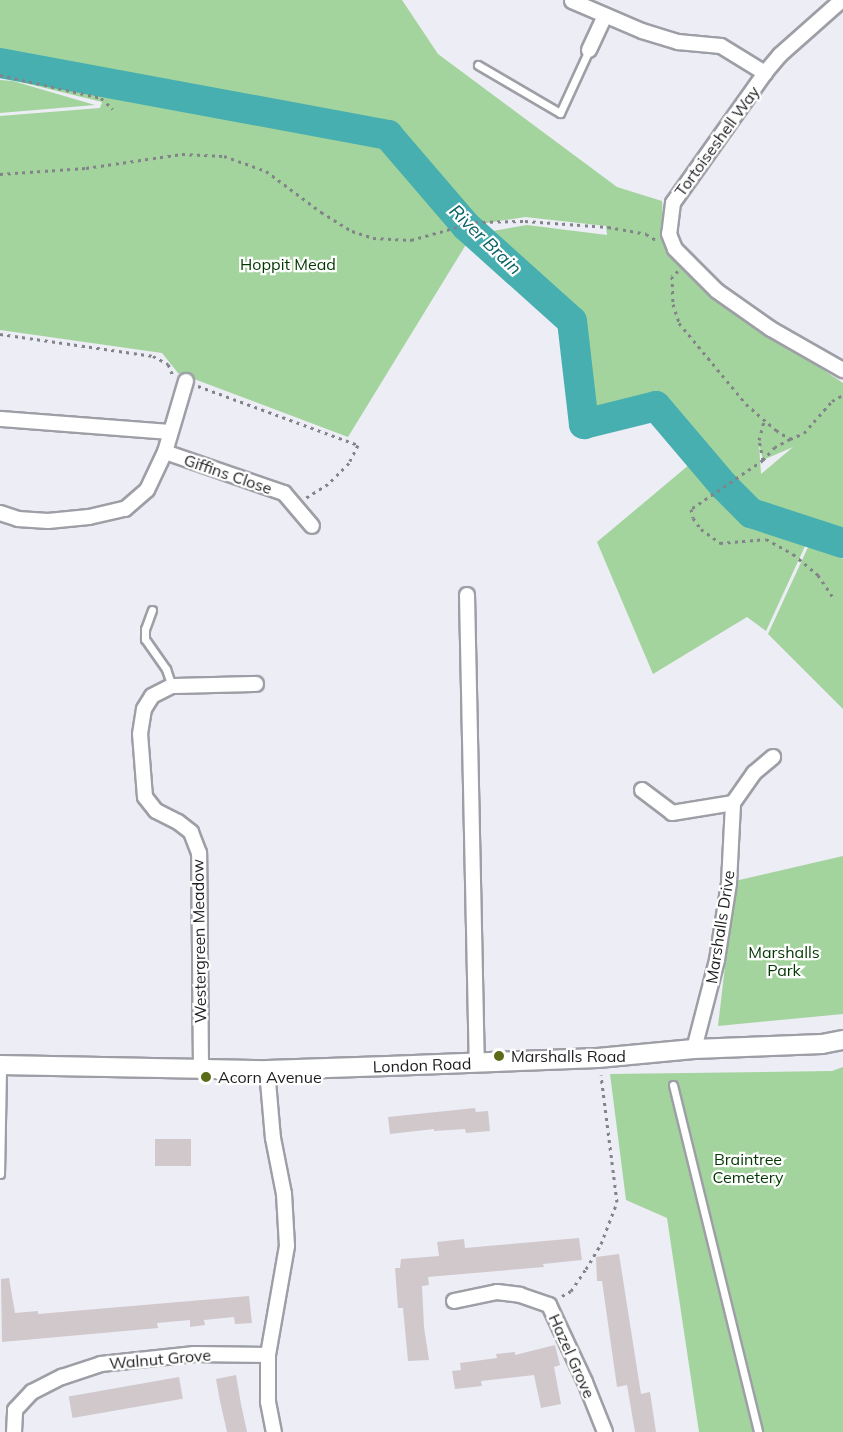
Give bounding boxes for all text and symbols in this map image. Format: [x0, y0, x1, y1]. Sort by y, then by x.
street label: Tortoiseshell Way [671, 82, 763, 200]
water label: River Brain [445, 200, 525, 280]
park label: Hoppit Mead [240, 254, 336, 274]
street label: Giffins Close [181, 450, 275, 498]
street label: Westergreen Meadow [188, 859, 210, 1023]
street label: Marshalls Drive [702, 869, 738, 985]
park label: Marshalls Park [748, 942, 820, 980]
place label: Marshalls Road [511, 1046, 626, 1066]
marker: Marshalls Road [492, 1049, 506, 1063]
street label: London Road [372, 1054, 472, 1076]
place label: Acorn Avenue [218, 1067, 322, 1087]
marker: Acorn Avenue [199, 1070, 213, 1084]
park label: Braintree Cemetery [713, 1149, 783, 1187]
street label: Hazel Grove [545, 1311, 599, 1401]
street label: Walnut Grove [108, 1345, 212, 1373]

